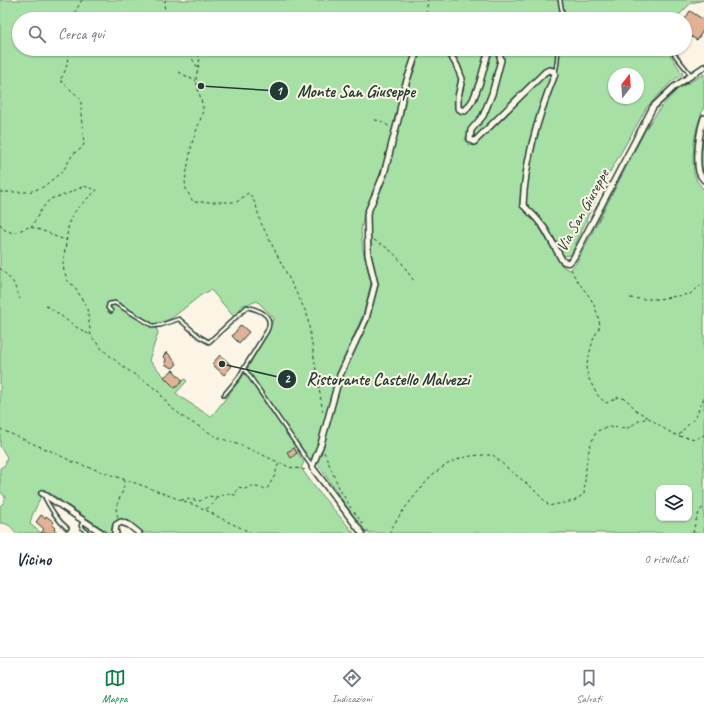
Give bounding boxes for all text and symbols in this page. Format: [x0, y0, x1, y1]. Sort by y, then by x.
search box [12, 12, 692, 56]
icon: search [26, 23, 48, 45]
text: Cerca qui [58, 25, 104, 44]
north arrow [608, 68, 644, 104]
callout: Monte San Giuseppe [269, 76, 423, 105]
text: Monte San Giuseppe [297, 81, 417, 102]
text: 1 [276, 83, 283, 99]
street label: Via San Giuseppe [552, 164, 615, 255]
callout: Ristorante Castello Malvezzi [277, 364, 478, 393]
text: Ristorante Castello Malvezzi [306, 369, 472, 390]
text: 2 [284, 371, 291, 387]
map controls [656, 485, 692, 521]
button: layers [656, 485, 692, 521]
text: Vicino [16, 549, 51, 570]
text: 0 risultati [644, 551, 688, 567]
tab: Mappa [102, 667, 128, 705]
tab: Indicazioni [332, 667, 372, 705]
tab: Salvati [576, 667, 602, 705]

